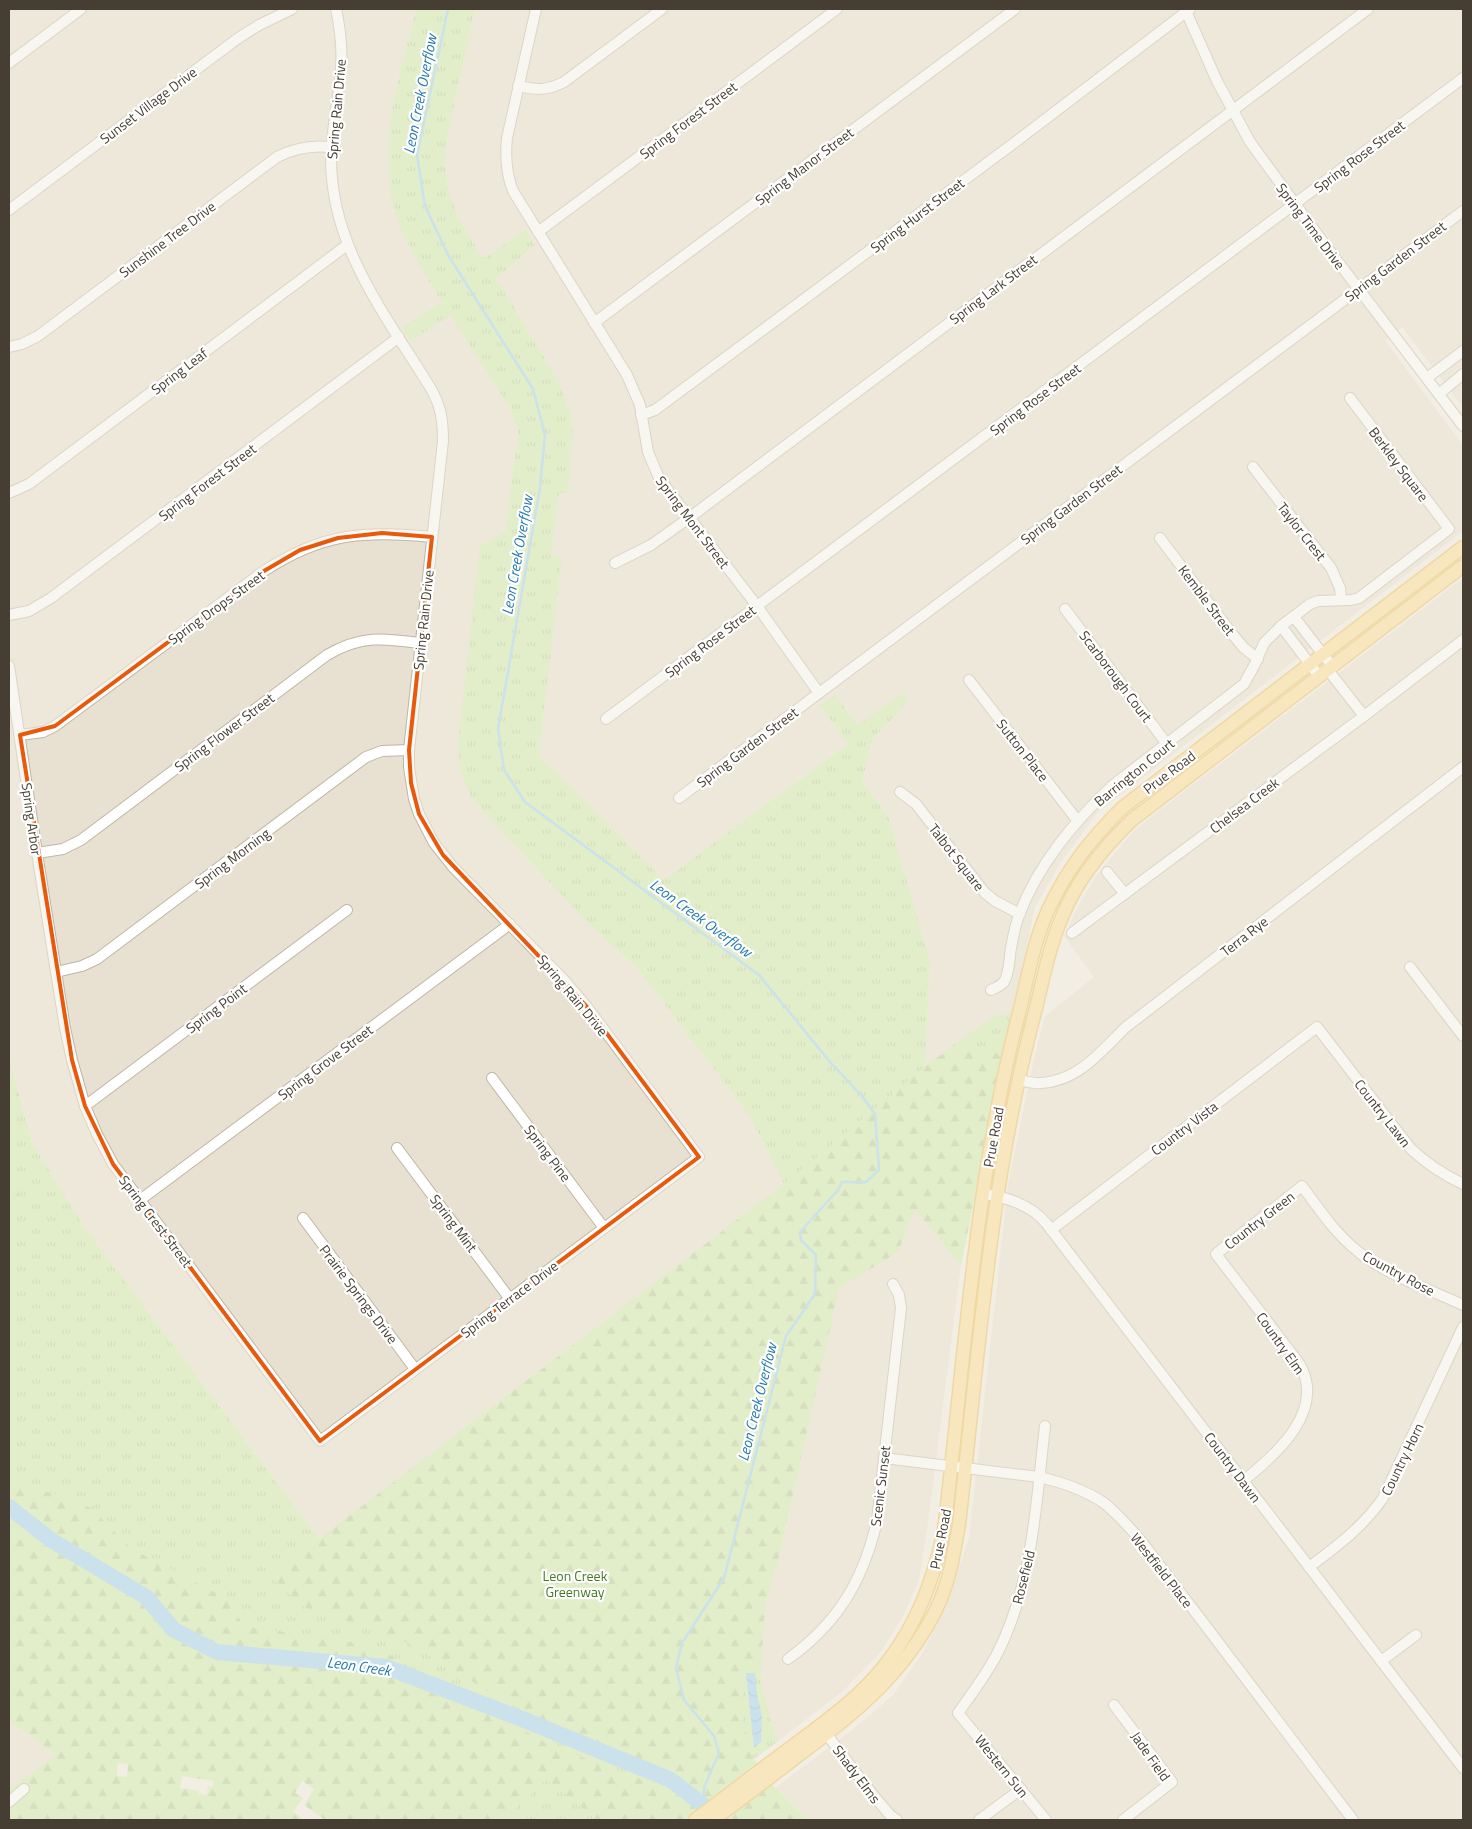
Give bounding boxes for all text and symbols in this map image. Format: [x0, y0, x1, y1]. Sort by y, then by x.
water label: Leon Creek Overflow [397, 30, 443, 156]
street label: Spring Rain Drive [321, 58, 351, 160]
street label: Sunset Village Drive [95, 61, 201, 149]
street label: Spring Forest Street [635, 76, 741, 164]
street label: Spring Rose Street [1309, 115, 1409, 197]
street label: Spring Manor Street [750, 122, 858, 210]
street label: Spring Hurst Street [866, 173, 969, 257]
street label: Spring Time Drive [1271, 178, 1351, 274]
street label: Sunshine Tree Drive [114, 196, 220, 282]
street label: Spring Garden Street [1340, 216, 1450, 306]
street label: Spring Lark Street [945, 249, 1041, 329]
street label: Spring Leaf [146, 343, 212, 399]
street label: Spring Rose Street [985, 358, 1085, 440]
street label: Berkley Square [1364, 422, 1434, 506]
street label: Spring Forest Street [154, 438, 260, 526]
street label: Spring Garden Street [1016, 459, 1126, 549]
street label: Spring Mont Street [651, 471, 735, 573]
water label: Leon Creek Overflow [495, 491, 539, 617]
street label: Taylor Crest [1272, 497, 1332, 565]
street label: Kemble Street [1174, 560, 1241, 640]
street label: Spring Drops Street [163, 565, 269, 649]
street label: Spring Rain Drive [407, 569, 439, 671]
street label: Spring Rose Street [660, 600, 760, 682]
street label: Scarborough Court [1075, 626, 1157, 726]
street label: Spring Flower Street [170, 687, 278, 777]
street label: Spring Garden Street [692, 702, 802, 792]
street label: Sutton Place [992, 714, 1054, 786]
street label: Barrington Court [1089, 733, 1179, 811]
street label: Prue Road [1138, 745, 1200, 799]
street label: Chelsea Creek [1205, 772, 1283, 838]
street label: Spring Arbor [16, 781, 48, 857]
street label: Talbot Square [924, 819, 990, 895]
street label: Spring Morning [190, 823, 274, 893]
water label: Leon Creek Overflow [645, 873, 758, 964]
street label: Terra Rye [1216, 911, 1272, 961]
street label: Spring Rain Drive [533, 950, 613, 1040]
street label: Spring Point [181, 978, 251, 1038]
street label: Spring Grove Street [273, 1019, 377, 1105]
street label: Country Lawn [1350, 1075, 1416, 1151]
street label: Country Vista [1146, 1096, 1222, 1160]
street label: Prue Road [977, 1105, 1009, 1169]
street label: Spring Pine [520, 1120, 576, 1186]
street label: Spring Crest Street [114, 1171, 198, 1272]
street label: Country Green [1219, 1186, 1299, 1254]
street label: Spring Mint [425, 1190, 483, 1256]
street label: Prairie Springs Drive [315, 1240, 403, 1348]
street label: Country Rose [1359, 1245, 1439, 1301]
street label: Spring Terrace Drive [456, 1255, 562, 1343]
street label: Country Elm [1252, 1307, 1310, 1379]
water label: Leon Creek Overflow [731, 1338, 783, 1464]
street label: Country Horn [1375, 1419, 1429, 1499]
street label: Country Dawn [1199, 1427, 1267, 1507]
street label: Scenic Sunset [865, 1444, 895, 1528]
street label: Prue Road [924, 1507, 956, 1571]
street label: Westfield Place [1126, 1528, 1198, 1612]
street label: Rosefield [1006, 1548, 1040, 1606]
park label: Leon Creek Greenway [543, 1565, 608, 1602]
water label: Leon Creek [326, 1650, 395, 1682]
street label: Jade Field [1126, 1727, 1176, 1785]
street label: Western Sun [970, 1730, 1034, 1802]
street label: Shady Elms [828, 1740, 886, 1808]

